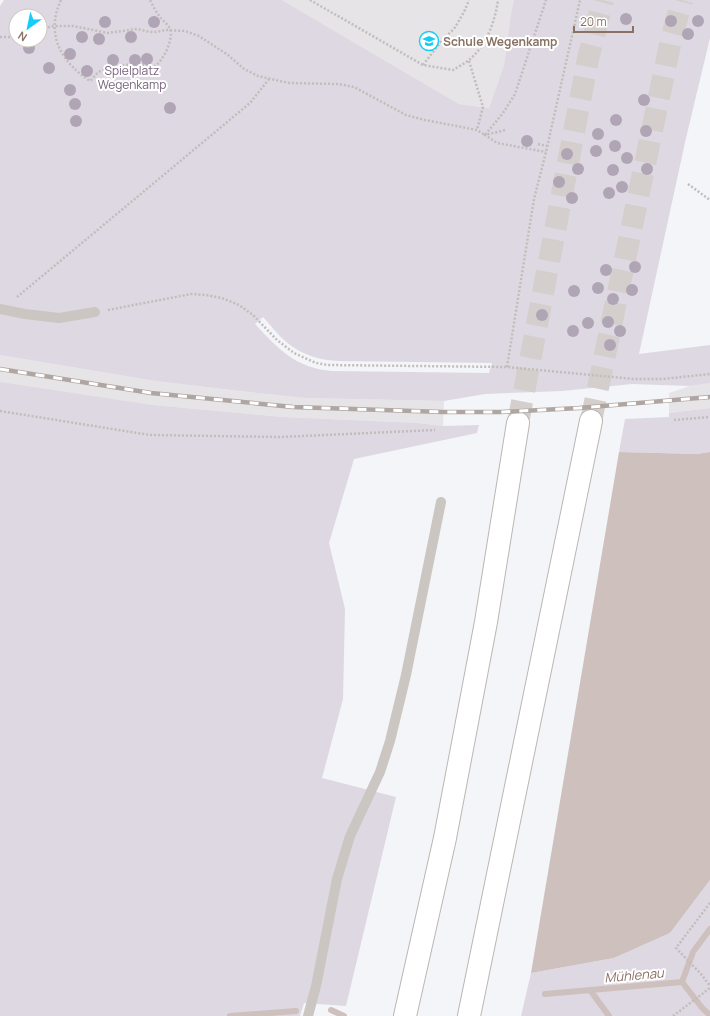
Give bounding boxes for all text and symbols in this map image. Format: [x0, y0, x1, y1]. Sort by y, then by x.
north arrow [8, 8, 48, 48]
scale bar [574, 8, 633, 34]
text: 20 m [580, 13, 607, 30]
text: N [15, 28, 30, 45]
school or university icon: Schule Wegenkamp [418, 30, 440, 52]
place label: Schule Wegenkamp [443, 33, 558, 50]
park label: Spielplatz Wegenkamp [98, 62, 166, 93]
water label: Mühlenau [604, 963, 666, 987]

